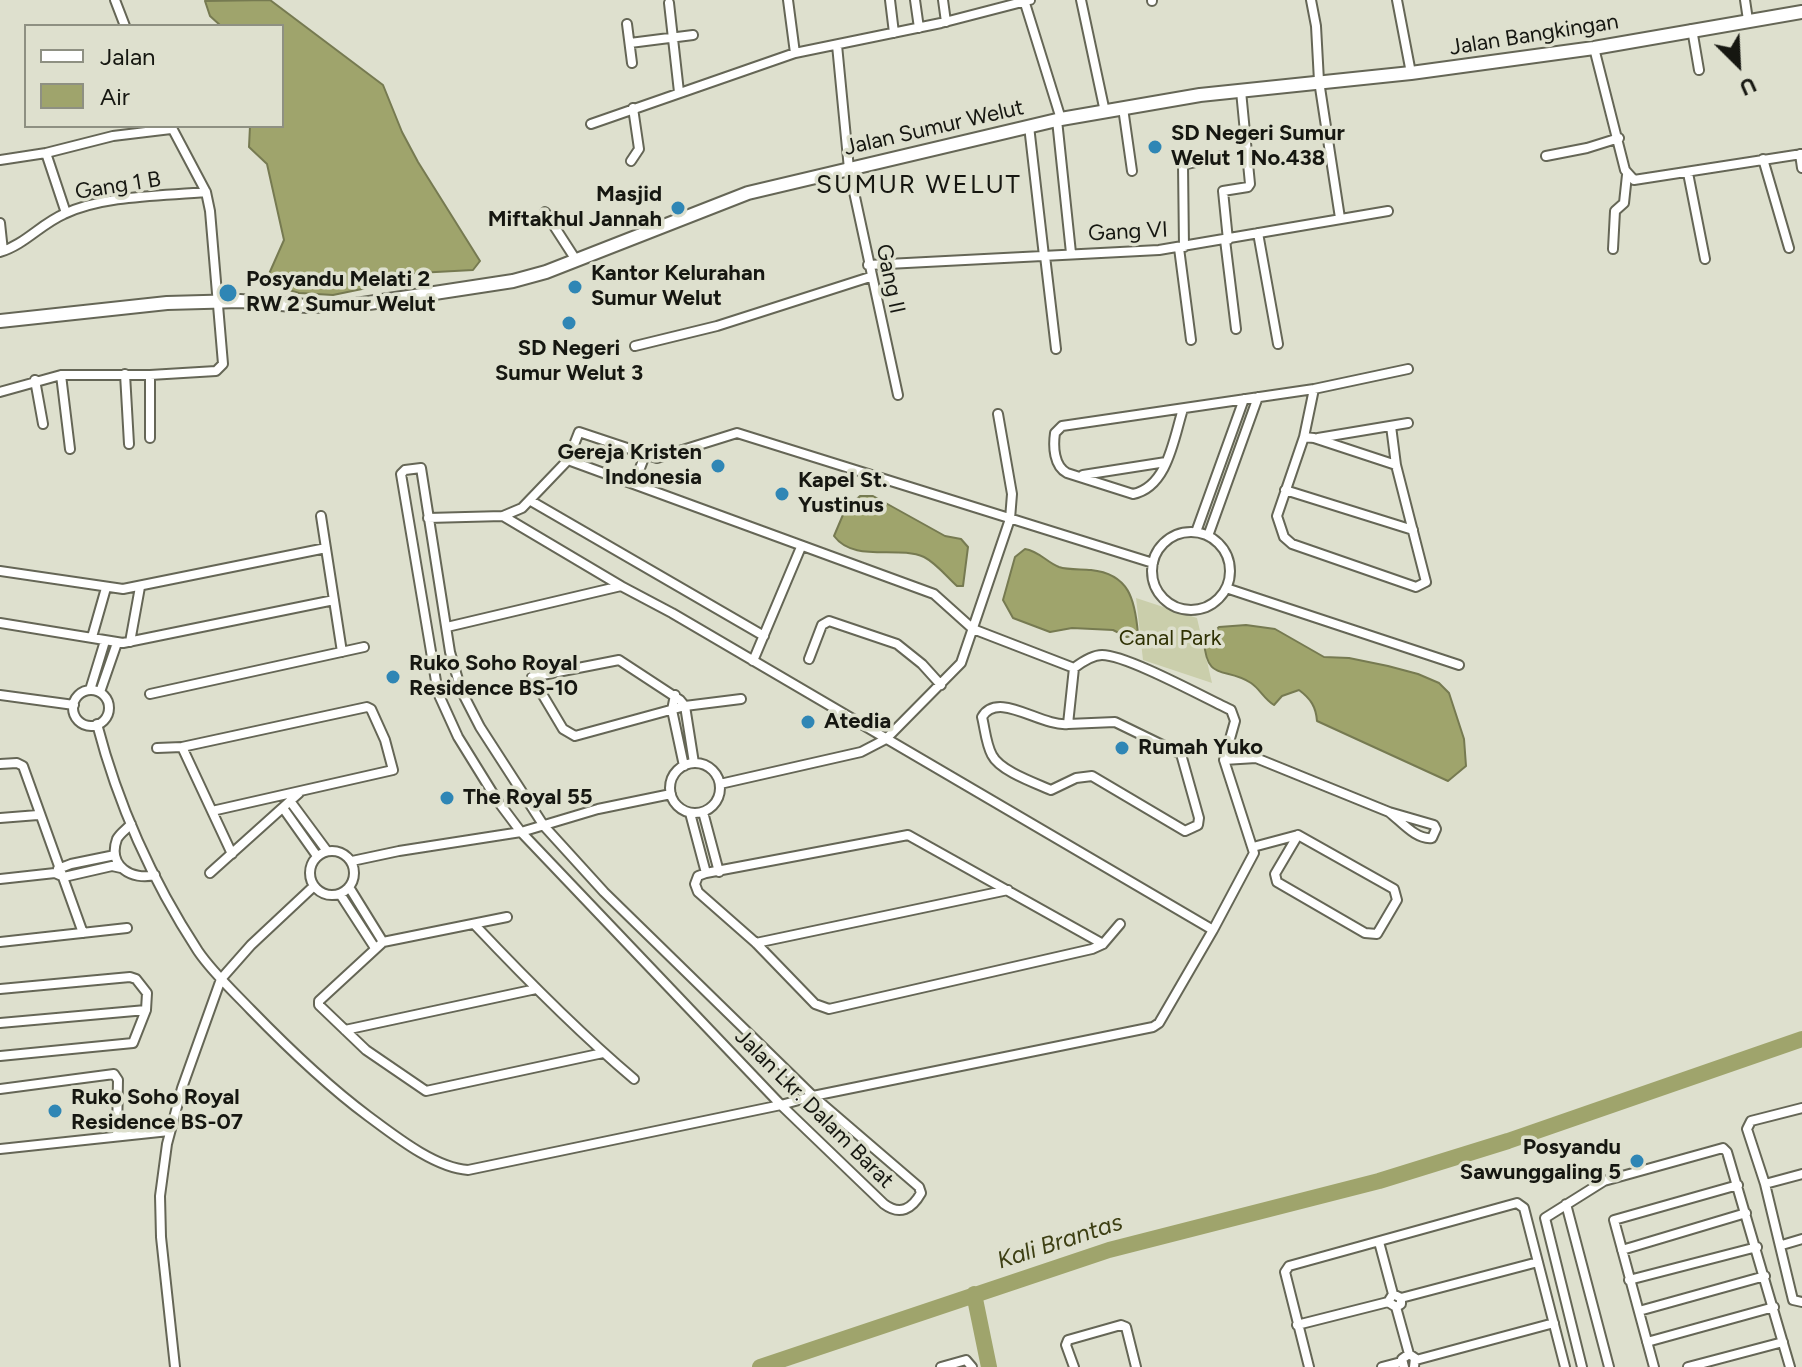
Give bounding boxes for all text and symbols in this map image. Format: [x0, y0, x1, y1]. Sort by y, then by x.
street label: Jalan Bangkingan [1448, 9, 1620, 61]
legend [24, 24, 284, 128]
north arrow [1698, 24, 1778, 104]
text: Jalan [100, 42, 156, 71]
text: U [1735, 71, 1761, 102]
text: Air [100, 82, 130, 111]
street label: Jalan Sumur Welut [842, 94, 1026, 162]
place label: SD Negeri Sumur Welut 1 No.438 [1171, 121, 1345, 172]
marker: SD Negeri Sumur Welut 1 No.438 [1146, 138, 1164, 156]
street label: Gang 1 B [73, 166, 163, 206]
district label: SUMUR WELUT [816, 169, 1022, 201]
place label: Masjid Miftakhul Jannah [488, 182, 662, 234]
marker: Masjid Miftakhul Jannah [669, 199, 687, 217]
street label: Gang VI [1087, 217, 1169, 247]
street label: Gang II [870, 242, 910, 316]
place label: Kantor Kelurahan Sumur Welut [591, 261, 765, 312]
place label: Posyandu Melati 2 RW 2 Sumur Welut [246, 267, 436, 318]
marker: Kantor Kelurahan Sumur Welut [566, 278, 584, 296]
marker: Posyandu Melati 2 RW 2 Sumur Welut [217, 282, 239, 304]
marker: SD Negeri Sumur Welut 3 [560, 314, 578, 332]
place label: SD Negeri Sumur Welut 3 [495, 336, 643, 388]
place label: Gereja Kristen Indonesia [557, 440, 702, 492]
marker: Gereja Kristen Indonesia [709, 457, 727, 475]
place label: Kapel St. Yustinus [798, 468, 887, 520]
marker: Kapel St. Yustinus [773, 485, 791, 503]
park label: Canal Park [1119, 626, 1221, 652]
place label: Ruko Soho Royal Residence BS-10 [409, 651, 578, 702]
marker: Ruko Soho Royal Residence BS-10 [384, 668, 402, 686]
place label: Atedia [824, 709, 891, 735]
marker: Atedia [799, 713, 817, 731]
place label: Rumah Yuko [1138, 735, 1263, 761]
marker: Rumah Yuko [1113, 739, 1131, 757]
place label: The Royal 55 [463, 785, 593, 811]
marker: The Royal 55 [438, 789, 456, 807]
street label: Jalan Lkr. Dalam Barat [729, 1024, 899, 1194]
place label: Ruko Soho Royal Residence BS-07 [71, 1085, 243, 1136]
marker: Ruko Soho Royal Residence BS-07 [46, 1102, 64, 1120]
place label: Posyandu Sawunggaling 5 [1460, 1135, 1621, 1186]
marker: Posyandu Sawunggaling 5 [1628, 1152, 1646, 1170]
water label: Kali Brantas [994, 1208, 1126, 1276]

